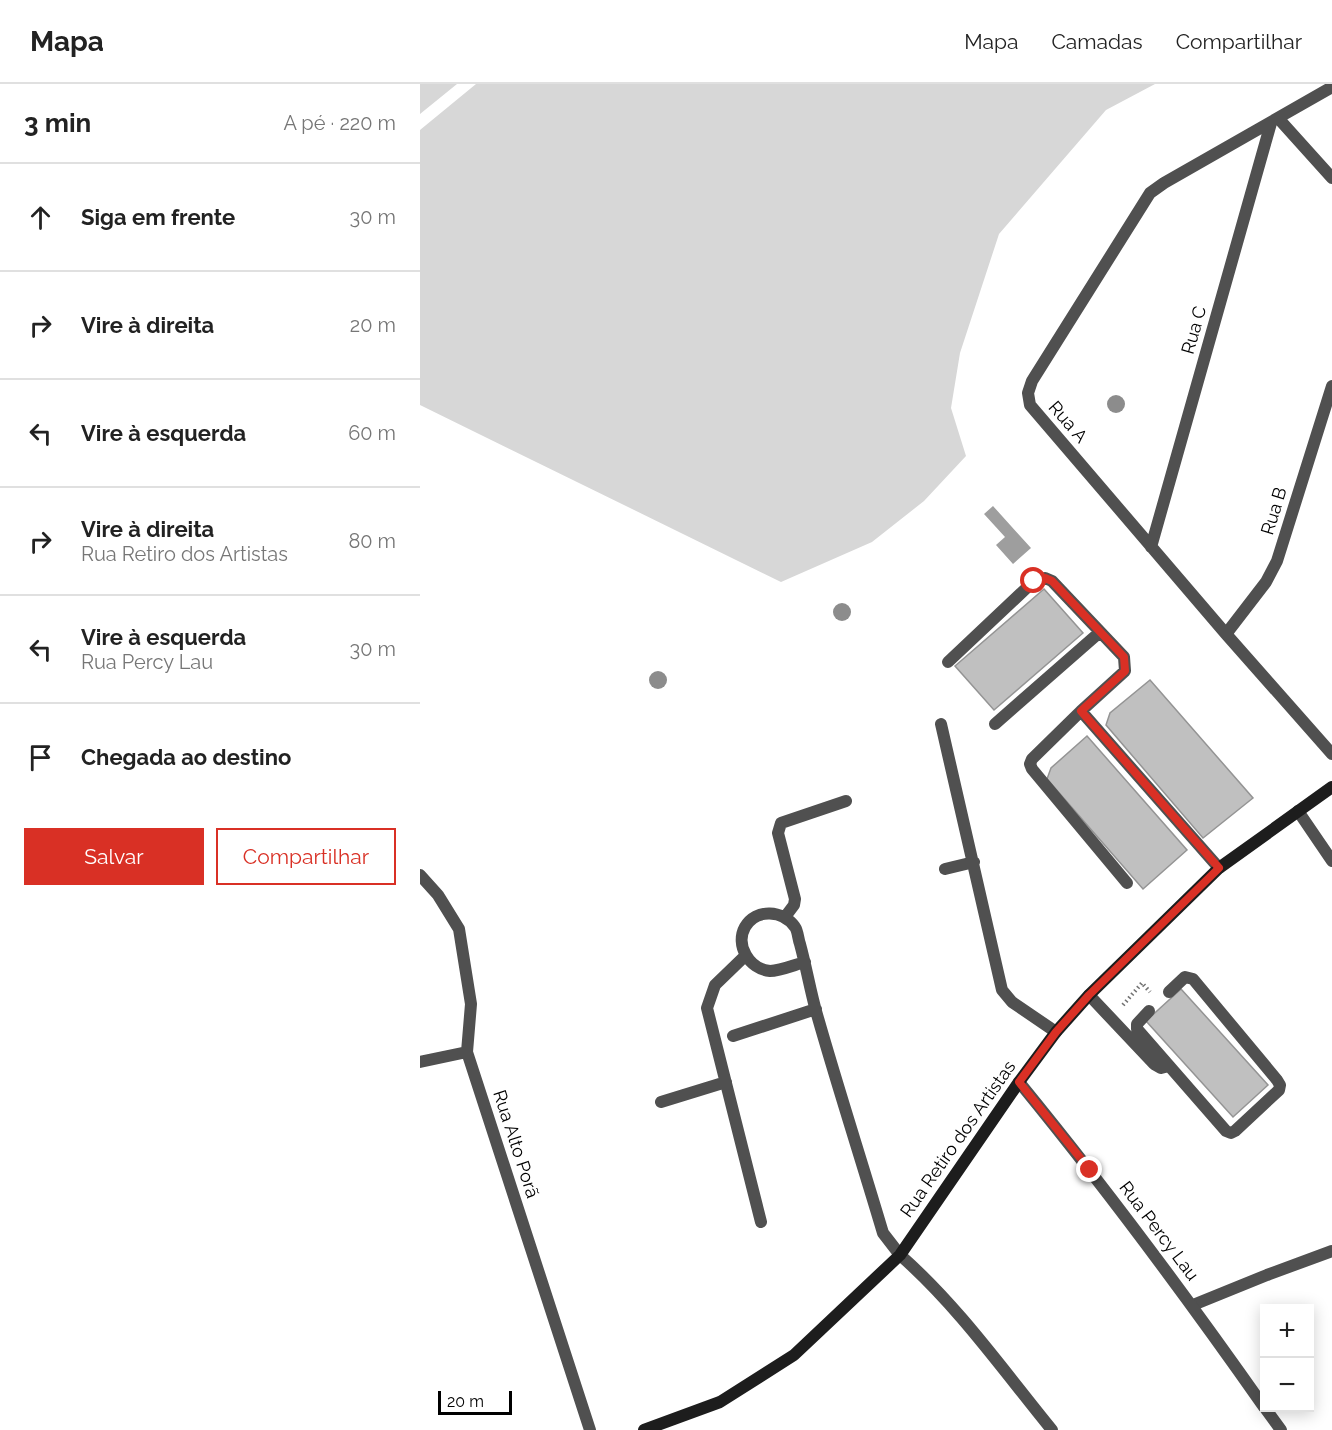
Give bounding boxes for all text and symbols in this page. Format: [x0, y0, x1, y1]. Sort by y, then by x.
text: Mapa [30, 25, 104, 58]
text: Mapa [964, 29, 1018, 54]
text: Camadas [1051, 29, 1143, 54]
text: Compartilhar [1176, 29, 1302, 54]
text: 3 min [24, 108, 91, 138]
text: A pé · 220 m [283, 111, 396, 135]
icon: ahead [24, 201, 57, 234]
text: Siga em frente [81, 204, 235, 230]
text: 30 m [350, 205, 396, 229]
street label: Rua C [1177, 303, 1210, 356]
icon: right [24, 309, 57, 342]
text: Vire à direita [81, 312, 214, 338]
text: 20 m [350, 313, 396, 337]
street label: Rua A [1045, 397, 1092, 447]
icon: left [24, 417, 57, 450]
text: Vire à esquerda [81, 420, 246, 446]
text: 60 m [348, 421, 396, 445]
street label: Rua B [1256, 484, 1291, 537]
text: Vire à direita [81, 516, 214, 542]
icon: right [24, 525, 57, 558]
text: 80 m [348, 529, 396, 553]
text: Rua Retiro dos Artistas [81, 542, 288, 566]
route start [1020, 567, 1046, 593]
text: Vire à esquerda [81, 624, 246, 650]
icon: left [24, 633, 57, 666]
text: 30 m [350, 637, 396, 661]
text: Rua Percy Lau [81, 650, 213, 674]
icon: arrive [24, 741, 57, 774]
text: Chegada ao destino [81, 744, 291, 770]
button: Salvar [24, 828, 204, 885]
button: Compartilhar [216, 828, 396, 885]
street label: Rua Retiro dos Artistas [896, 1056, 1020, 1221]
street label: Rua Alto Porã [489, 1087, 544, 1200]
route end [1076, 1156, 1102, 1182]
street label: Rua Percy Lau [1115, 1177, 1204, 1285]
map controls [1260, 1304, 1314, 1412]
button: + [1260, 1304, 1314, 1358]
button: − [1260, 1358, 1314, 1412]
scale bar [438, 1388, 512, 1416]
text: 20 m [447, 1392, 484, 1411]

